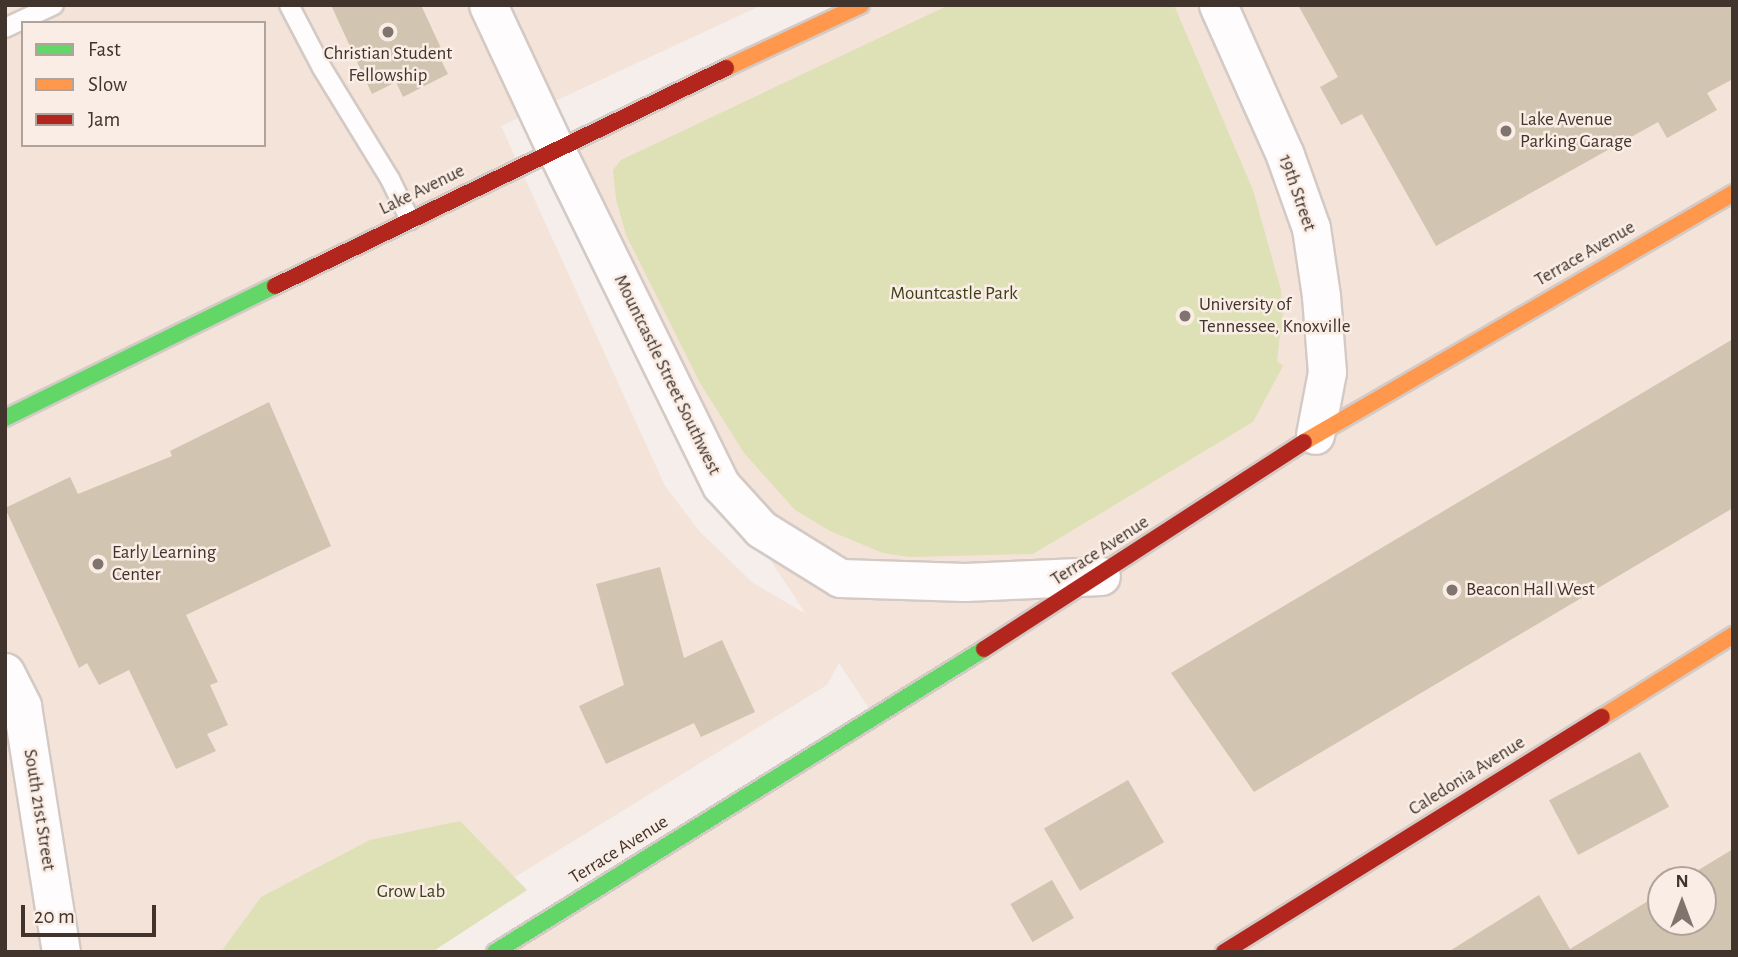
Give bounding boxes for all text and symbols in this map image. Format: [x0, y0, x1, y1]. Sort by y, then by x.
legend [21, 21, 266, 147]
marker: Christian Student Fellowship [380, 24, 396, 40]
text: Fast [88, 39, 121, 60]
place label: Christian Student Fellowship [324, 43, 452, 87]
text: Slow [88, 74, 127, 95]
text: Jam [88, 109, 120, 130]
place label: Lake Avenue Parking Garage [1520, 109, 1632, 153]
marker: Lake Avenue Parking Garage [1498, 123, 1514, 139]
street label: 19th Street [1273, 152, 1321, 234]
street label: Lake Avenue [376, 160, 468, 220]
street label: Terrace Avenue [1531, 216, 1639, 292]
street label: Mountcastle Street Southwest [609, 271, 725, 479]
park label: Mountcastle Park [890, 283, 1018, 305]
place label: University of Tennessee, Knoxville [1199, 294, 1351, 338]
marker: University of Tennessee, Knoxville [1177, 308, 1193, 324]
street label: Terrace Avenue [1047, 511, 1153, 591]
place label: Early Learning Center [112, 542, 216, 586]
marker: Early Learning Center [90, 556, 106, 572]
place label: Beacon Hall West [1466, 579, 1595, 601]
marker: Beacon Hall West [1444, 582, 1460, 598]
street label: Caledonia Avenue [1405, 731, 1529, 821]
street label: South 21st Street [18, 748, 60, 872]
street label: Terrace Avenue [565, 811, 673, 889]
north arrow [1647, 866, 1717, 936]
text: N [1675, 872, 1689, 891]
park label: Grow Lab [377, 881, 445, 903]
scale bar [24, 890, 159, 934]
text: 20 m [34, 906, 75, 927]

